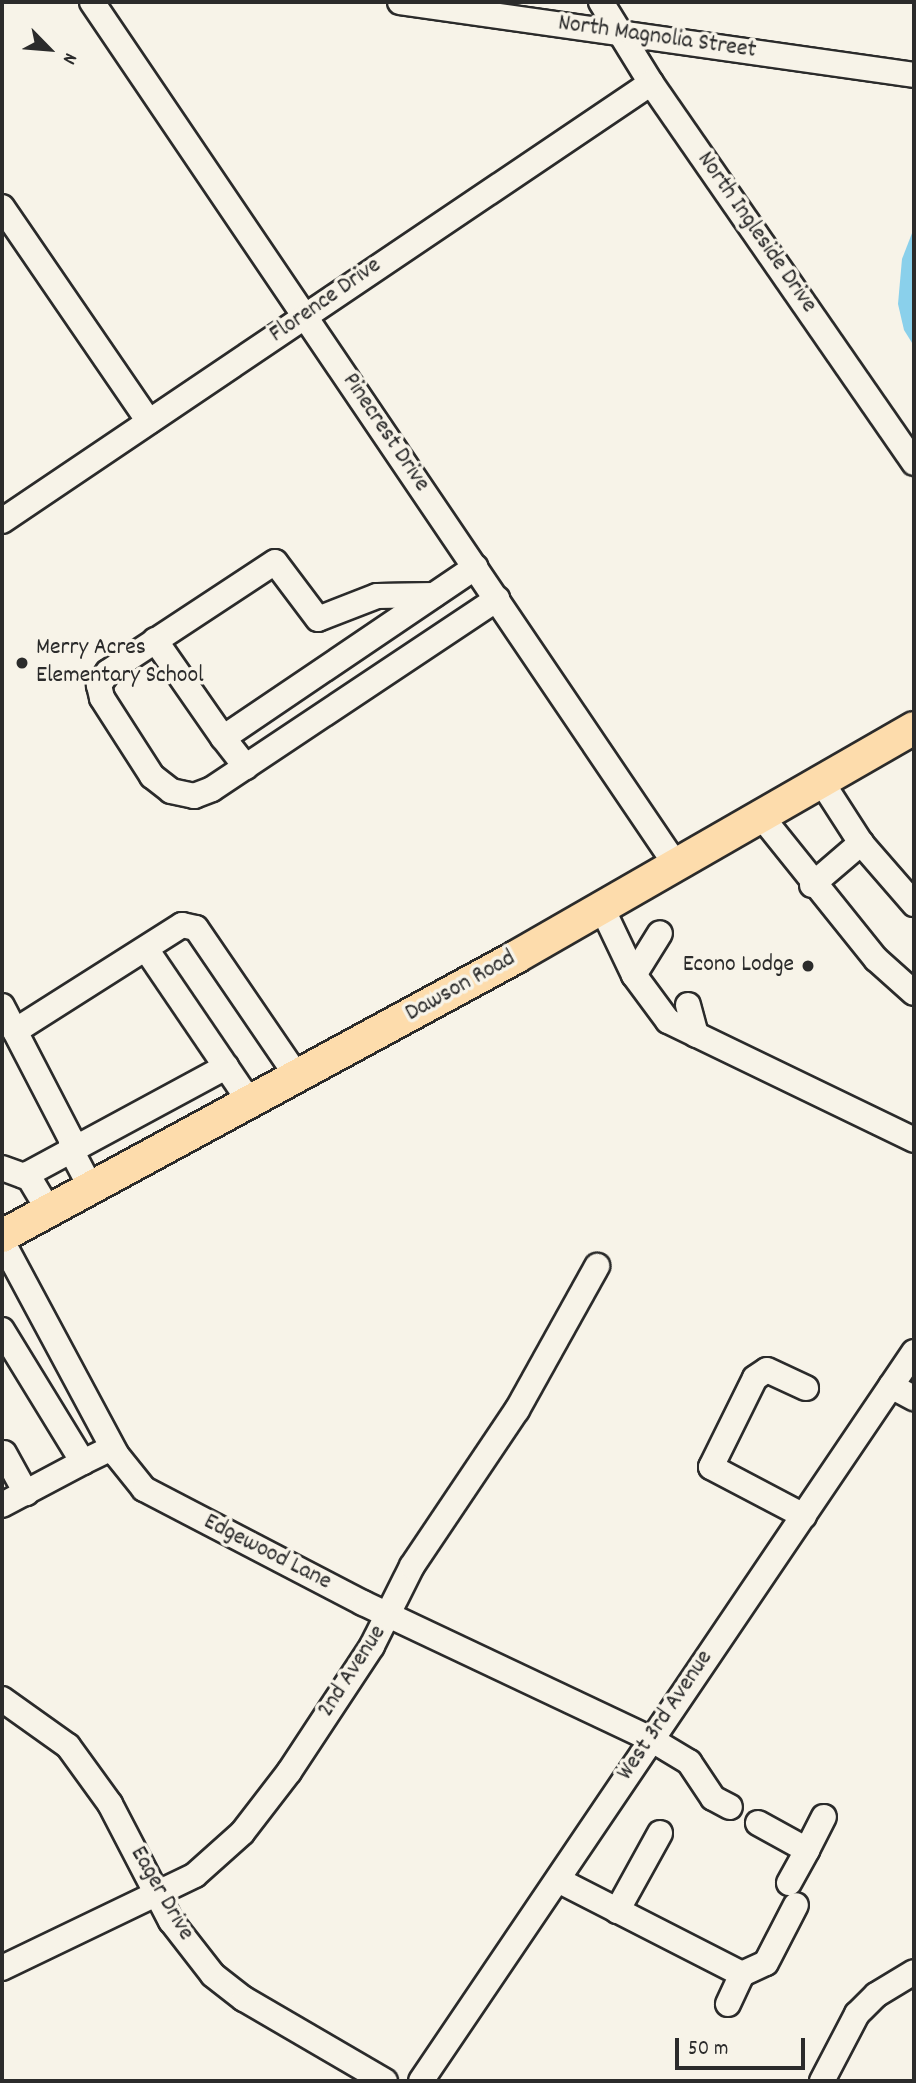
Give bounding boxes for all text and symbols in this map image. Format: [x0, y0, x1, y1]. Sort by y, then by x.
street label: North Magnolia Street [556, 10, 758, 66]
north arrow [14, 14, 84, 84]
text: N [54, 48, 83, 68]
street label: North Ingleside Drive [690, 147, 822, 319]
street label: Florence Drive [265, 252, 387, 350]
street label: Pinecrest Drive [335, 368, 435, 498]
place label: Merry Acres Elementary School [36, 635, 204, 691]
marker: Merry Acres Elementary School [14, 655, 30, 671]
street label: Dawson Road [401, 945, 521, 1029]
place label: Econo Lodge [683, 952, 794, 980]
marker: Econo Lodge [800, 958, 816, 974]
street label: Edgewood Lane [198, 1509, 336, 1597]
street label: 2nd Avenue [313, 1621, 393, 1723]
street label: West 3rd Avenue [612, 1645, 720, 1787]
street label: Eager Drive [123, 1842, 199, 1946]
scale bar [678, 2024, 808, 2068]
text: 50 m [688, 2035, 728, 2065]

